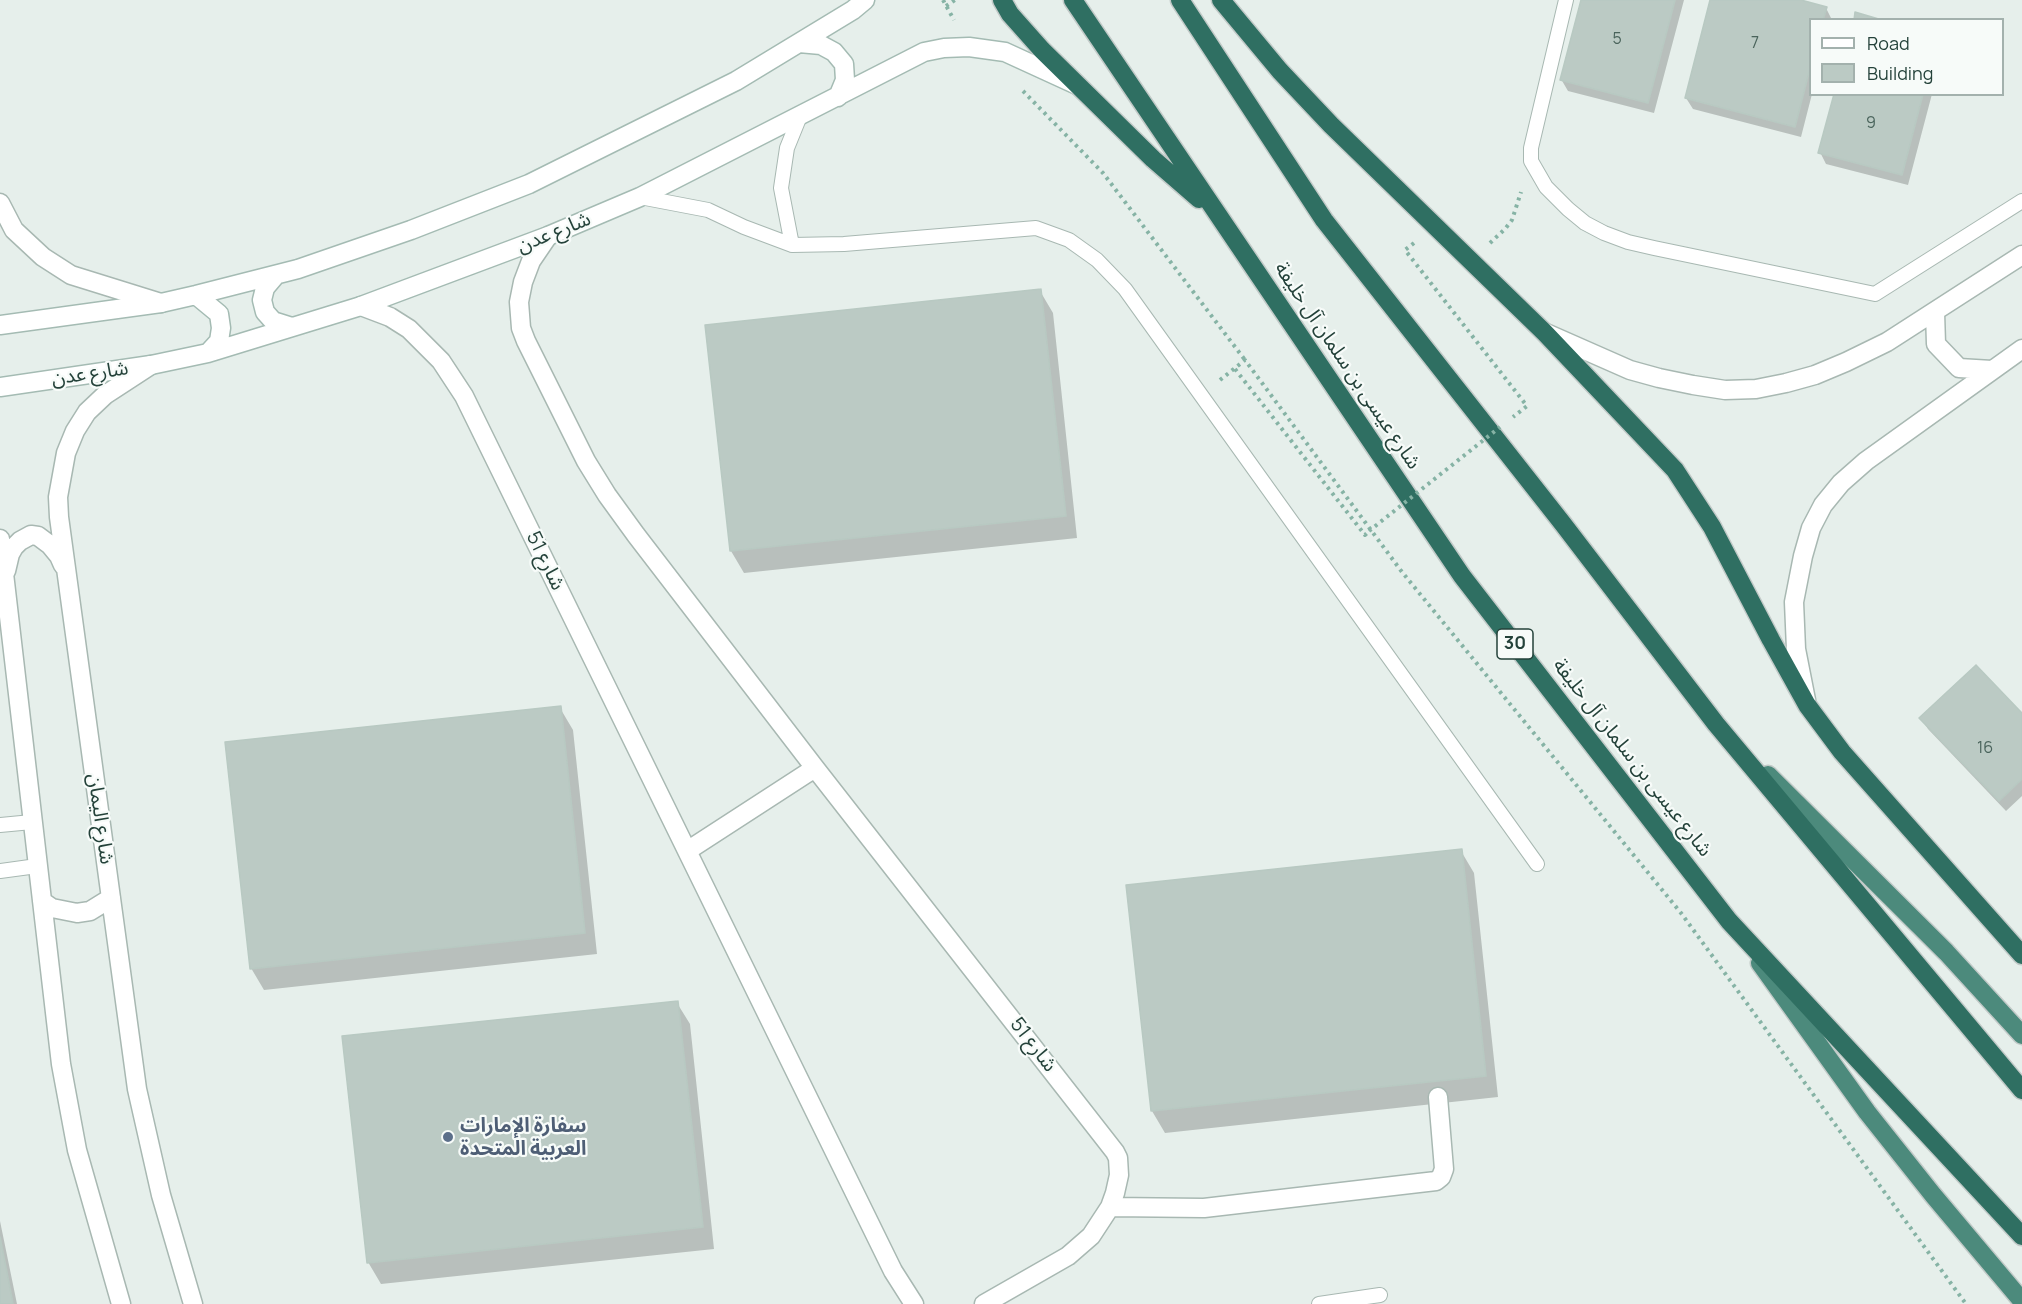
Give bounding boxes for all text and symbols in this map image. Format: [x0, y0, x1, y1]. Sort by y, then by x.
legend [1809, 18, 2004, 96]
house number: 5 [1612, 30, 1622, 50]
text: Road [1867, 31, 1910, 55]
house number: 7 [1751, 34, 1759, 54]
text: Building [1867, 61, 1933, 85]
house number: 9 [1866, 114, 1876, 134]
street label: شارع عدن [514, 207, 594, 259]
street label: شارع عيسى بن سلمان آل خليفة [1269, 258, 1425, 474]
street label: شارع عدن [50, 357, 130, 391]
street label: شارع 51 [521, 528, 569, 594]
road number: 30 [1497, 629, 1533, 659]
street label: شارع عيسى بن سلمان آل خليفة [1547, 654, 1717, 862]
house number: 16 [1977, 739, 1993, 759]
street label: شارع اليمان [82, 772, 118, 866]
street label: شارع 51 [1004, 1013, 1062, 1077]
place label: سفارة الإمارات العربية المتحدة [460, 1114, 586, 1161]
marker: سفارة الإمارات العربية المتحدة [441, 1130, 455, 1144]

